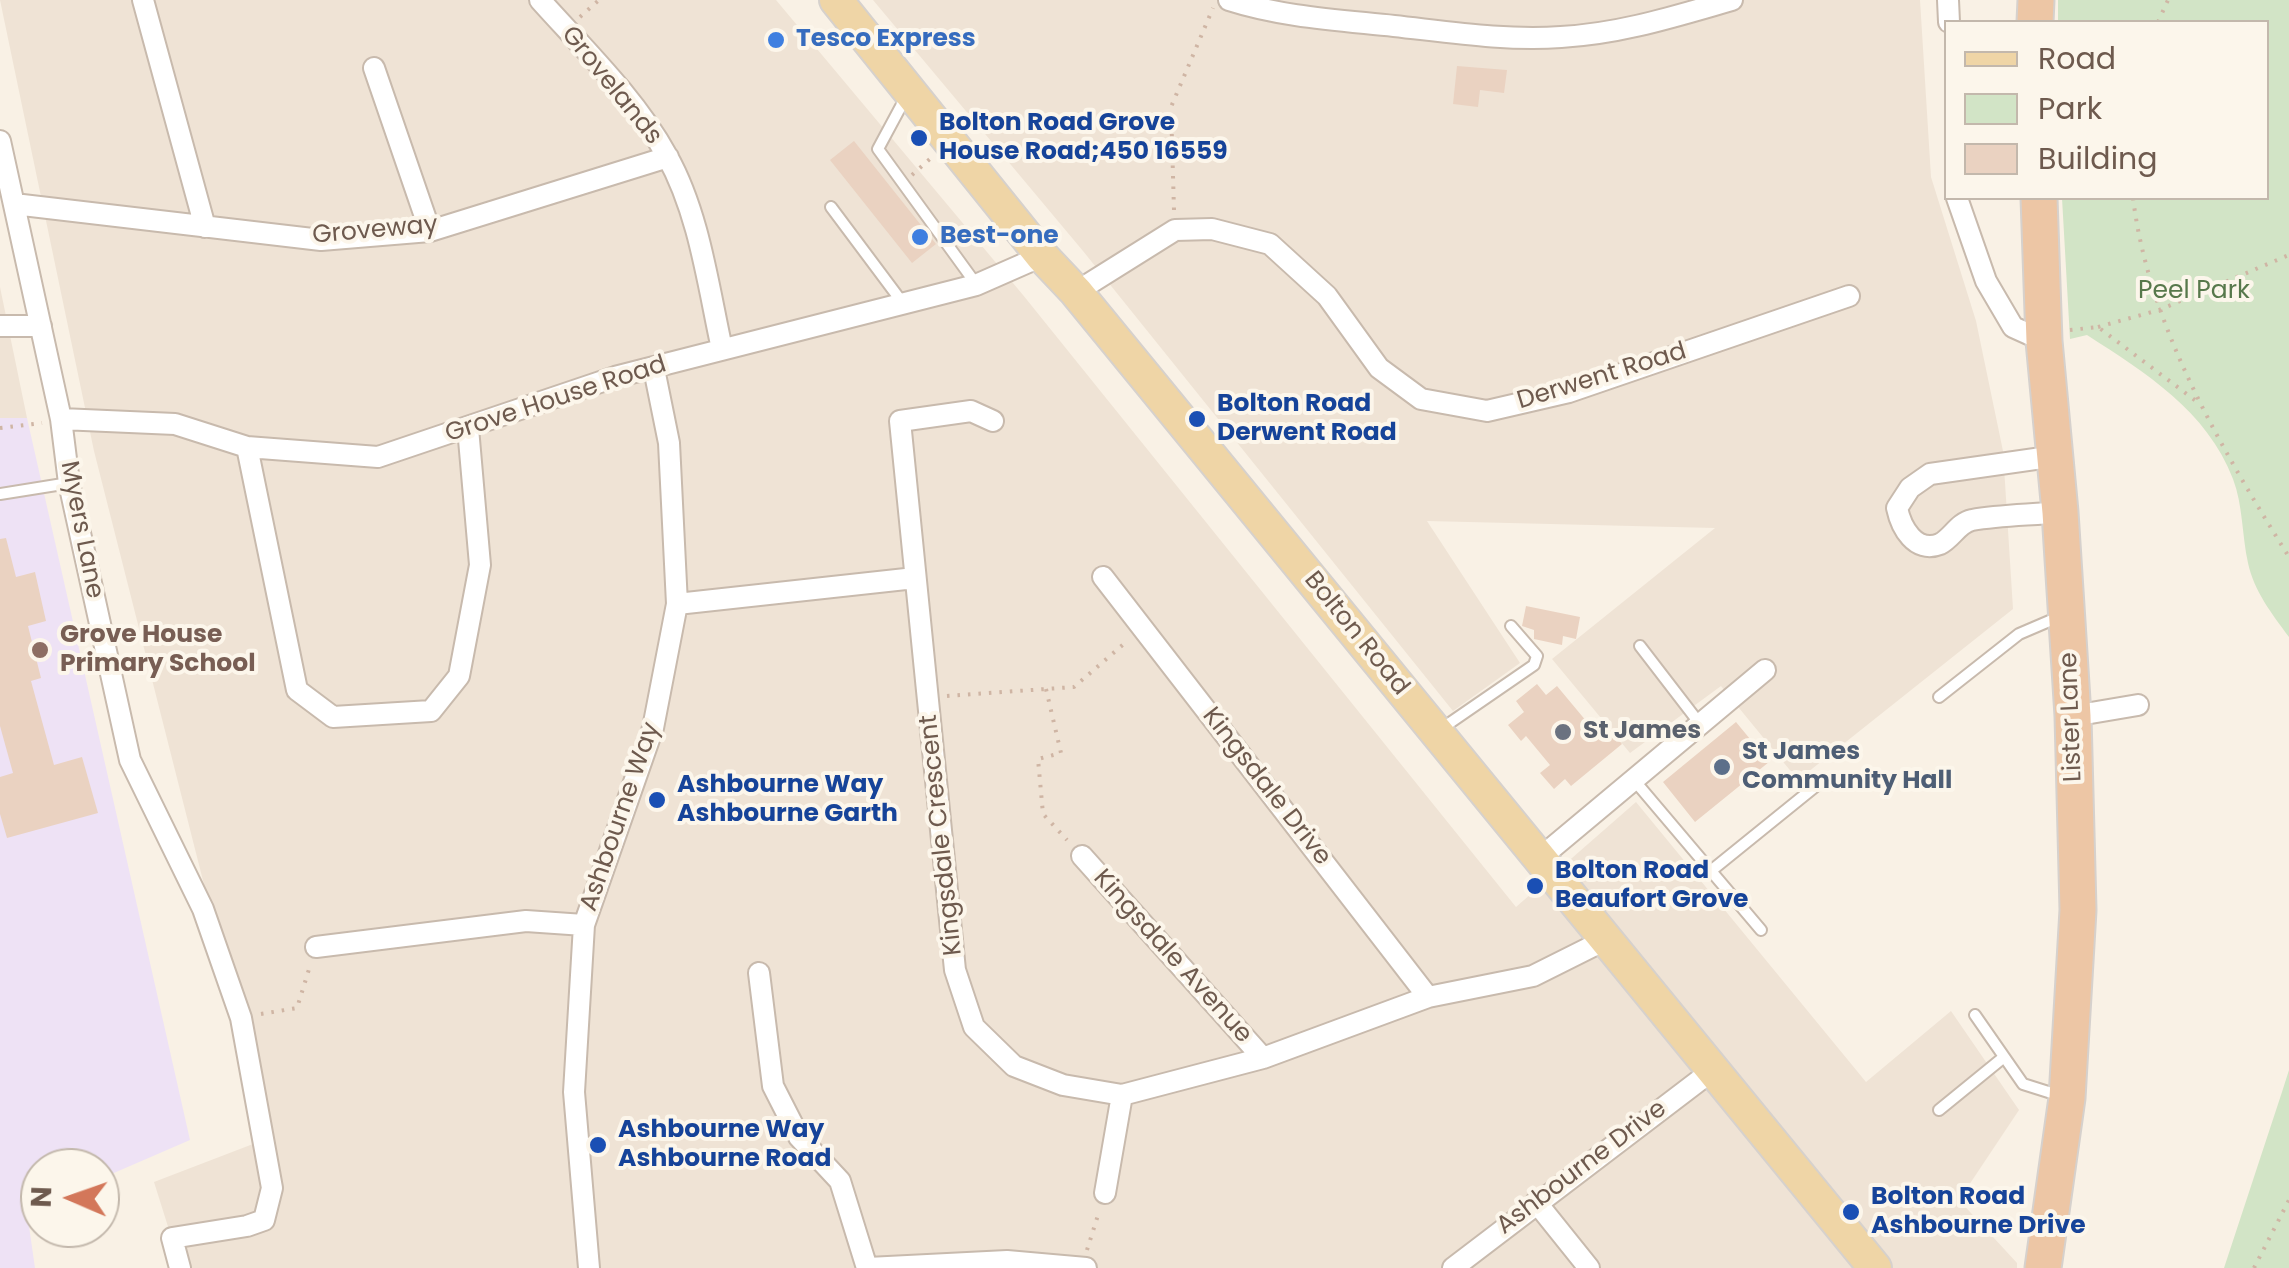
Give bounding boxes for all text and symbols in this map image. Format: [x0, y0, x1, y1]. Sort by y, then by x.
legend [1944, 20, 2269, 200]
street label: Grovelands [554, 21, 668, 151]
place label: Tesco Express [796, 25, 976, 55]
marker: Tesco Express [765, 29, 787, 51]
text: Road [2038, 37, 2116, 80]
text: Park [2038, 87, 2102, 130]
place label: Bolton Road Grove House Road;450 16559 [939, 109, 1228, 168]
marker: Bolton Road Grove House Road;450 16559 [908, 127, 930, 149]
text: Building [2038, 137, 2158, 180]
street label: Groveway [311, 211, 439, 251]
place label: Best-one [940, 222, 1059, 252]
marker: Best-one [909, 226, 931, 248]
park label: Peel Park [2138, 277, 2250, 307]
street label: Derwent Road [1514, 337, 1690, 417]
street label: Grove House Road [442, 350, 670, 450]
place label: Bolton Road Derwent Road [1217, 390, 1397, 449]
marker: Bolton Road Derwent Road [1186, 408, 1208, 430]
street label: Myers Lane [53, 459, 109, 601]
street label: Bolton Road [1297, 566, 1415, 702]
place label: Grove House Primary School [60, 621, 255, 680]
marker: Grove House Primary School [29, 639, 51, 661]
street label: Lister Lane [2055, 652, 2089, 782]
street label: Kingsdale Drive [1195, 702, 1337, 872]
street label: Kingsdale Crescent [914, 713, 970, 957]
place label: St James [1583, 717, 1701, 747]
street label: Ashbourne Way [575, 719, 667, 915]
marker: St James [1552, 721, 1574, 743]
place label: St James Community Hall [1742, 738, 1952, 797]
marker: St James Community Hall [1711, 756, 1733, 778]
place label: Ashbourne Way Ashbourne Garth [677, 771, 898, 830]
marker: Ashbourne Way Ashbourne Garth [646, 789, 668, 811]
place label: Bolton Road Beaufort Grove [1555, 857, 1748, 916]
street label: Kingsdale Avenue [1086, 864, 1258, 1050]
marker: Bolton Road Beaufort Grove [1524, 875, 1546, 897]
street label: Ashbourne Drive [1491, 1094, 1673, 1242]
place label: Ashbourne Way Ashbourne Road [618, 1116, 831, 1175]
marker: Ashbourne Way Ashbourne Road [587, 1134, 609, 1156]
north arrow [20, 1148, 120, 1248]
place label: Bolton Road Ashbourne Drive [1871, 1183, 2086, 1242]
text: N [22, 1186, 61, 1208]
marker: Bolton Road Ashbourne Drive [1840, 1201, 1862, 1223]

